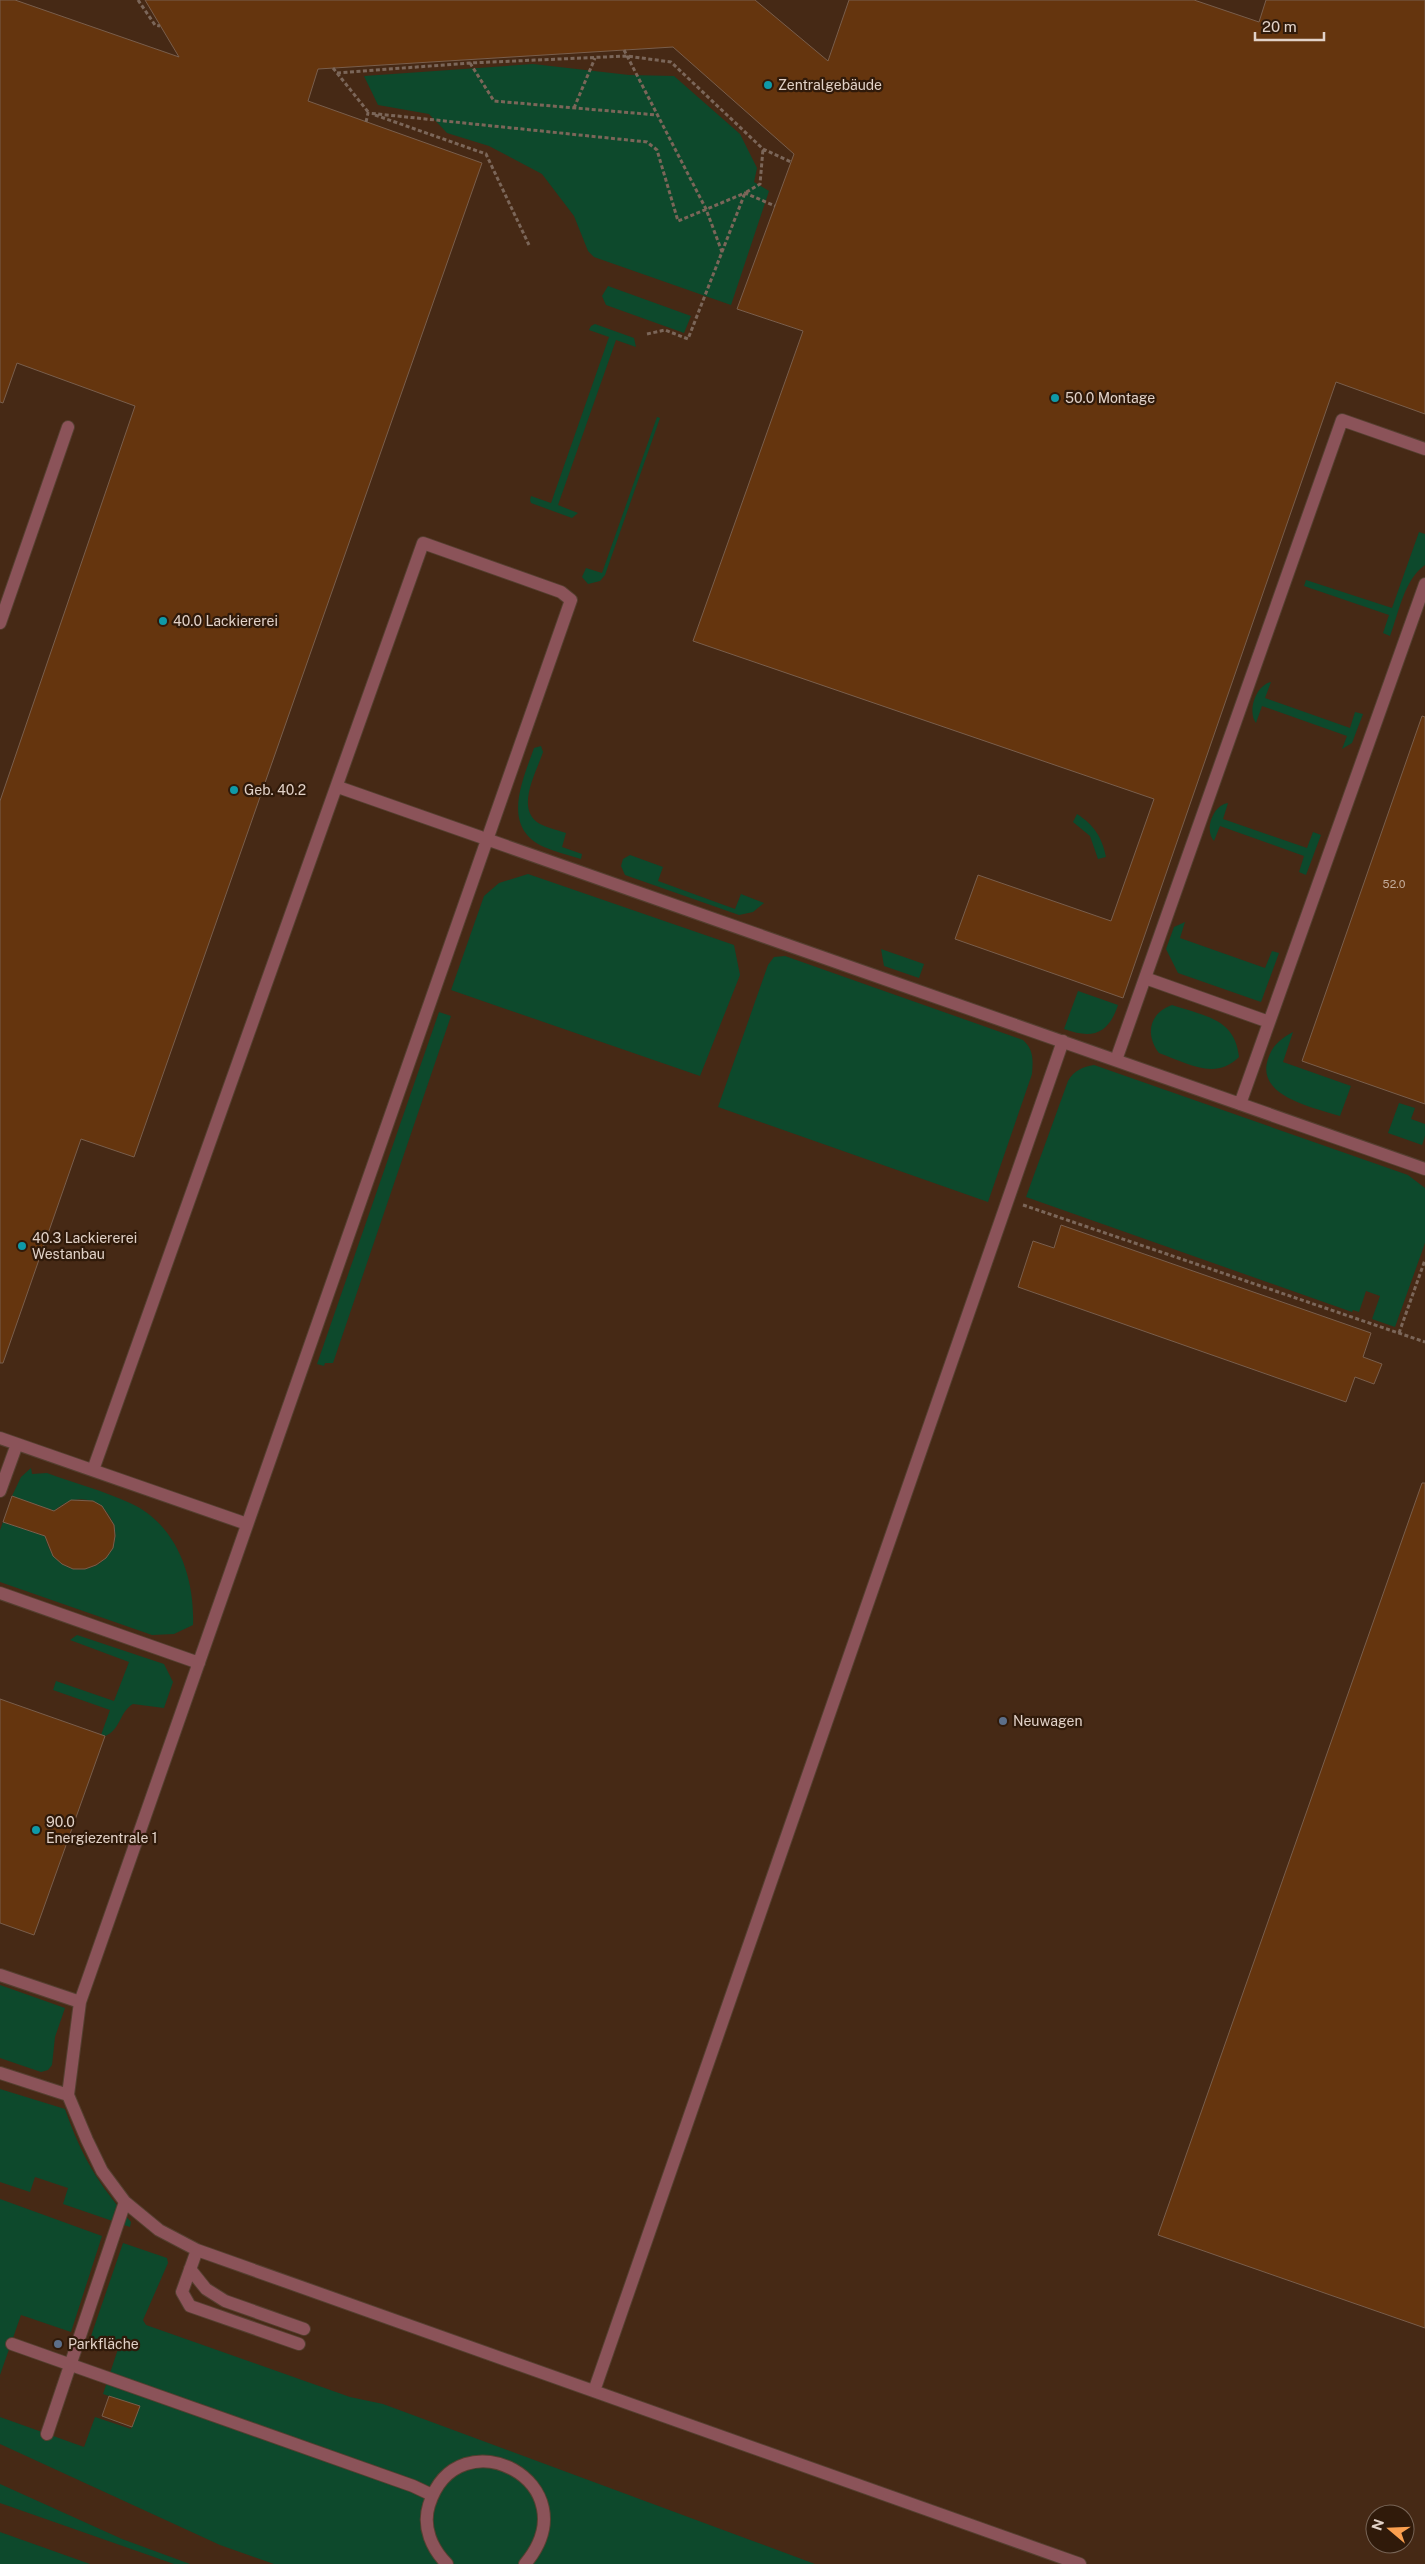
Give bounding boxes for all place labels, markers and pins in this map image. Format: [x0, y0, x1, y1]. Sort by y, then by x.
place label: Zentralgebäude [778, 77, 882, 93]
marker: Zentralgebäude [762, 79, 774, 91]
place label: 50.0 Montage [1065, 390, 1155, 406]
marker: 50.0 Montage [1049, 392, 1061, 404]
place label: 40.0 Lackiererei [173, 613, 278, 629]
marker: 40.0 Lackiererei [157, 615, 169, 627]
place label: Geb. 40.2 [244, 782, 306, 798]
marker: Geb. 40.2 [228, 784, 240, 796]
place label: 40.3 Lackiererei Westanbau [32, 1230, 137, 1262]
marker: 40.3 Lackiererei Westanbau [16, 1240, 28, 1252]
place label: Neuwagen [1013, 1713, 1082, 1729]
marker: Neuwagen [997, 1715, 1009, 1727]
place label: 90.0 Energiezentrale 1 [46, 1814, 157, 1846]
marker: 90.0 Energiezentrale 1 [30, 1824, 42, 1836]
place label: Parkfläche [68, 2336, 139, 2352]
marker: Parkfläche [52, 2338, 64, 2350]

